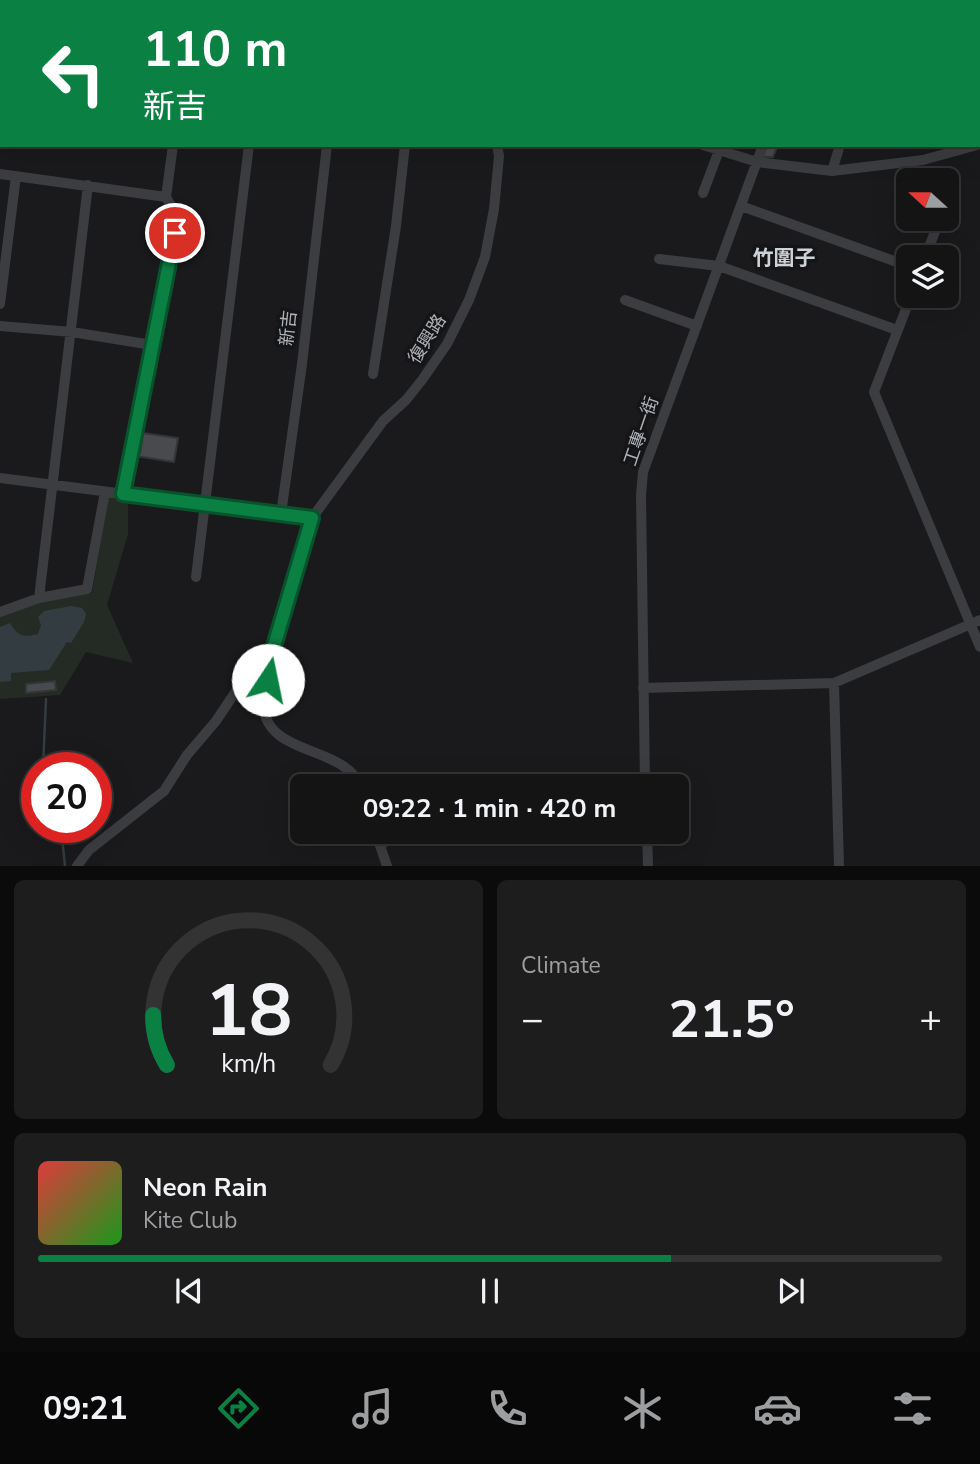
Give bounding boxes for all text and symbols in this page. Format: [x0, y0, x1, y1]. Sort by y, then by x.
text: 110 m [143, 16, 287, 83]
icon: left [28, 28, 119, 119]
text: 新吉 [143, 85, 207, 128]
north arrow [896, 168, 959, 231]
map controls [896, 168, 959, 308]
pin [145, 203, 205, 263]
icon: arrive [156, 214, 194, 252]
district label: 竹圍子 [753, 244, 816, 272]
button: layers [896, 245, 959, 308]
street label: 新吉 [274, 309, 302, 347]
street label: 復興路 [403, 310, 451, 368]
street label: 工專一街 [618, 393, 664, 469]
position arrow [231, 643, 305, 717]
speed limit sign: 20 [21, 752, 112, 843]
text: 09:22 · 1 min · 420 m [363, 791, 616, 826]
text: Climate [521, 950, 601, 981]
text: 18 [205, 962, 292, 1062]
text: 21.5° [668, 984, 795, 1055]
text: − [521, 994, 544, 1045]
text: + [919, 994, 942, 1045]
text: km/h [221, 1047, 276, 1081]
text: Neon Rain [143, 1170, 268, 1205]
text: Kite Club [143, 1205, 237, 1236]
icon: previous [170, 1272, 208, 1310]
icon: pause [471, 1272, 509, 1310]
icon: next [772, 1272, 810, 1310]
icon: directions [214, 1384, 263, 1433]
icon: music [348, 1384, 397, 1433]
icon: phone [483, 1384, 532, 1433]
icon: climate [618, 1384, 667, 1433]
icon: car [753, 1384, 802, 1433]
icon: filters [888, 1384, 937, 1433]
text: 09:21 [43, 1387, 128, 1430]

